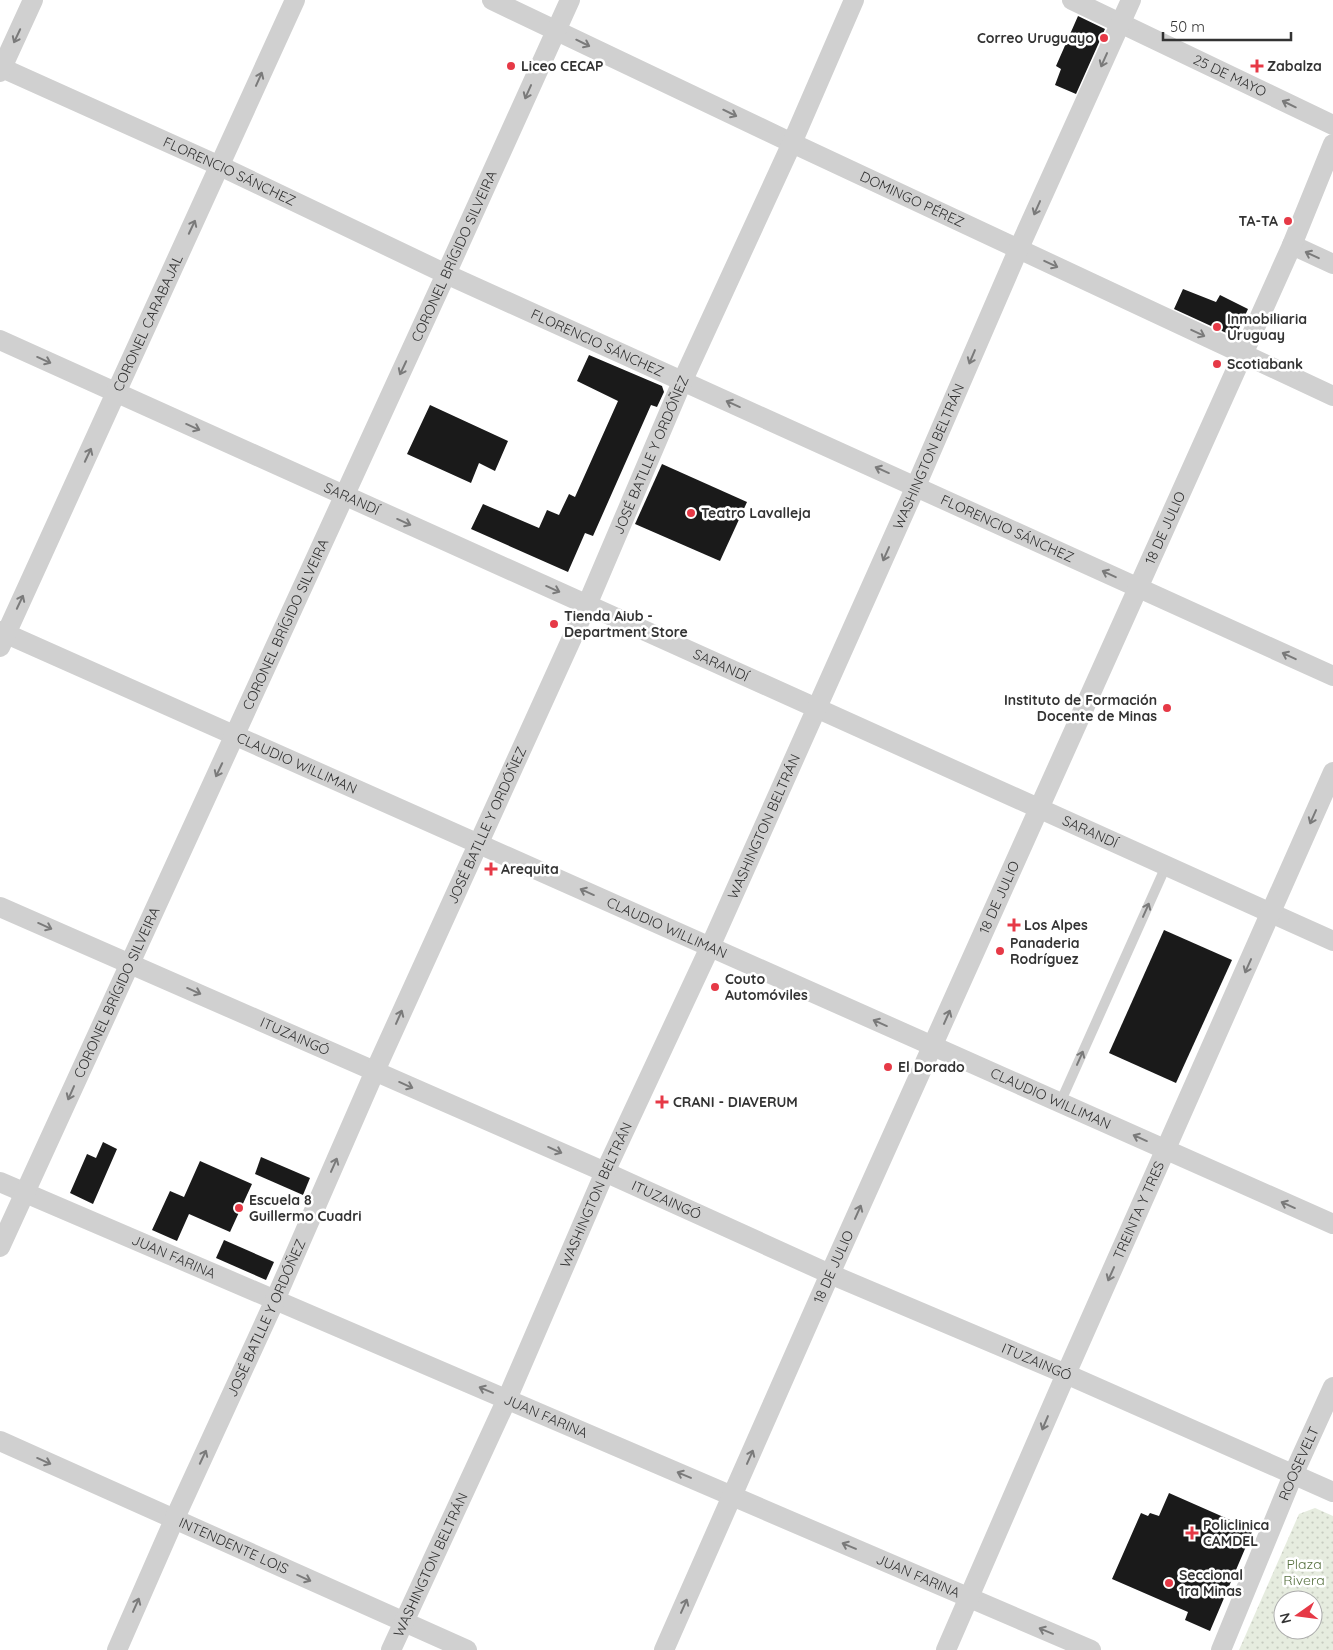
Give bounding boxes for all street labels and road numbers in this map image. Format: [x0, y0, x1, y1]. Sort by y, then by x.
street label: 25 DE MAYO [1190, 50, 1270, 101]
street label: FLORENCIO SÁNCHEZ [160, 133, 299, 210]
street label: CORONEL BRÍGIDO SILVEIRA [407, 167, 501, 345]
street label: DOMINGO PÉREZ [857, 167, 967, 231]
street label: CORONEL CARABAJAL [109, 251, 187, 394]
street label: FLORENCIO SÁNCHEZ [528, 305, 667, 381]
street label: JOSÉ BATLLE Y ORDÓÑEZ [609, 373, 693, 537]
street label: WASHINGTON BELTRÁN [889, 381, 968, 532]
street label: SARANDÍ [321, 478, 383, 519]
street label: 18 DE JULIO [1141, 488, 1189, 567]
street label: FLORENCIO SÁNCHEZ [938, 490, 1077, 566]
street label: CORONEL BRÍGIDO SILVEIRA [238, 536, 332, 713]
street label: SARANDÍ [690, 645, 752, 686]
street label: CLAUDIO WILLIMAN [234, 728, 360, 798]
street label: JOSÉ BATLLE Y ORDÓÑEZ [443, 744, 530, 907]
street label: WASHINGTON BELTRÁN [724, 751, 804, 902]
street label: SARANDÍ [1060, 811, 1121, 852]
street label: 18 DE JULIO [975, 858, 1023, 937]
street label: CLAUDIO WILLIMAN [604, 893, 730, 962]
street label: CORONEL BRÍGIDO SILVEIRA [70, 904, 164, 1081]
street label: ITUZAINGÓ [257, 1013, 333, 1059]
street label: CLAUDIO WILLIMAN [988, 1064, 1114, 1133]
street label: WASHINGTON BELTRÁN [556, 1119, 636, 1270]
street label: TREINTA Y TRES [1109, 1158, 1168, 1262]
street label: ITUZAINGÓ [629, 1176, 704, 1224]
street label: 18 DE JULIO [809, 1227, 858, 1306]
street label: JUAN FARINA [129, 1231, 218, 1282]
street label: JOSÉ BATLLE Y ORDÓÑEZ [223, 1236, 309, 1400]
street label: ITUZAINGÓ [999, 1339, 1075, 1384]
street label: JUAN FARINA [501, 1390, 591, 1442]
street label: ROOSEVELT [1275, 1424, 1323, 1503]
street label: WASHINGTON BELTRÁN [389, 1490, 472, 1640]
street label: INTENDENTE LOIS [176, 1513, 291, 1578]
street label: JUAN FARINA [873, 1550, 963, 1602]

